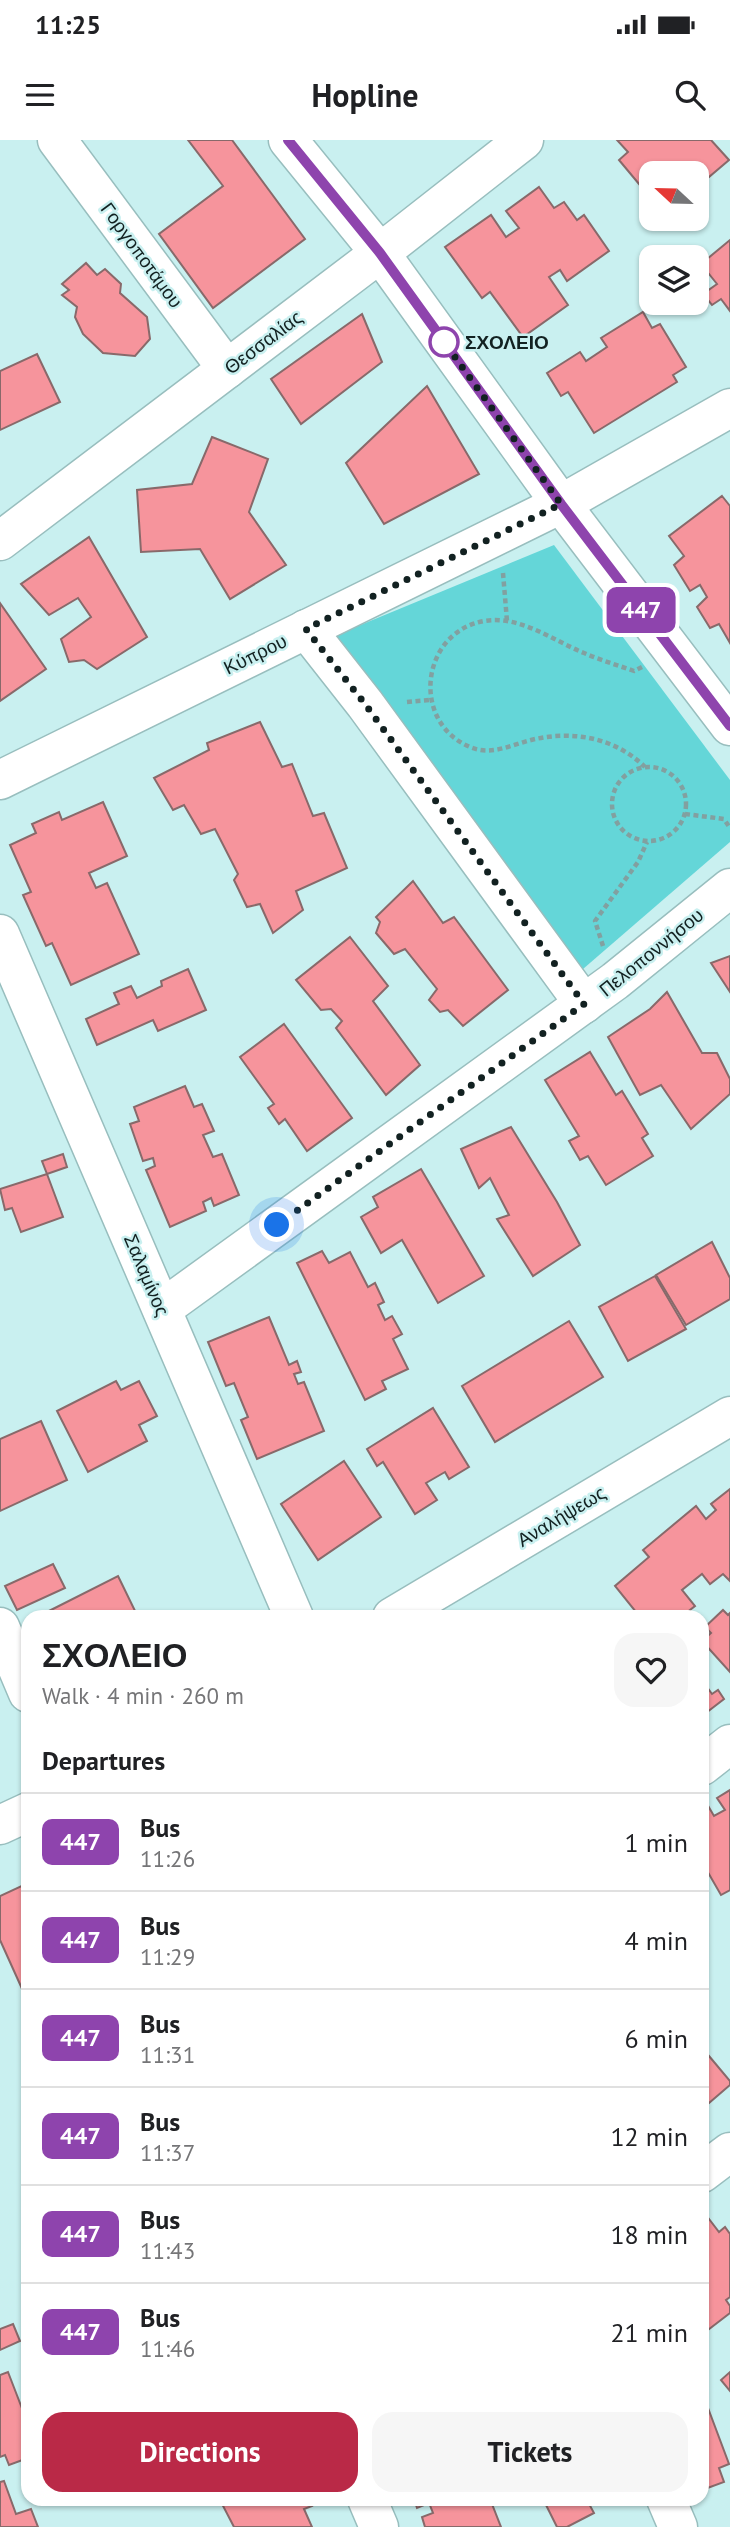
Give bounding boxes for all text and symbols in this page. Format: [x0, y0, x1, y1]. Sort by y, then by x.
text: 11:25 [35, 8, 101, 41]
text: Hopline [311, 74, 419, 116]
icon: menu [21, 76, 59, 114]
icon: search [671, 76, 709, 114]
north arrow [639, 161, 709, 231]
map controls [639, 161, 709, 315]
street label: Γοργοποτάμου [96, 198, 188, 312]
button: layers [639, 245, 709, 315]
street label: Θεσσαλίας [219, 305, 307, 379]
marker: ΣΧΟΛΕΙΟ [429, 327, 459, 357]
place label: ΣΧΟΛΕΙΟ [465, 330, 549, 354]
line badge: 447 [601, 587, 681, 633]
text: 447 [621, 594, 661, 625]
street label: Κύπρου [219, 628, 291, 680]
street label: Πελοποννήσου [594, 903, 708, 1001]
your location [259, 1207, 294, 1242]
street label: Σαλαμίνος [119, 1230, 175, 1320]
street label: Αναλήψεως [512, 1480, 610, 1552]
text: ΣΧΟΛΕΙΟ [42, 1633, 187, 1676]
button: heart [614, 1633, 688, 1707]
text: Walk · 4 min · 260 m [42, 1681, 244, 1710]
text: Departures [42, 1744, 165, 1777]
text: Bus [140, 1811, 180, 1844]
text: 447 [60, 1826, 101, 1857]
text: 1 min [625, 1826, 688, 1859]
text: 11:26 [140, 1844, 195, 1873]
text: Bus [140, 1909, 180, 1942]
text: 447 [60, 1924, 101, 1955]
text: 4 min [625, 1924, 688, 1957]
text: 11:29 [140, 1942, 195, 1971]
text: Bus [140, 2007, 180, 2040]
text: 447 [60, 2022, 101, 2053]
text: 6 min [625, 2022, 688, 2055]
text: 11:31 [140, 2040, 195, 2069]
text: Bus [140, 2105, 180, 2138]
text: 447 [60, 2120, 101, 2151]
text: 12 min [610, 2120, 688, 2153]
text: 11:37 [140, 2138, 195, 2167]
text: Bus [140, 2203, 180, 2236]
text: 447 [60, 2218, 101, 2249]
text: 18 min [610, 2218, 688, 2251]
text: 11:43 [140, 2236, 195, 2265]
text: Bus [140, 2301, 180, 2334]
text: 447 [60, 2316, 101, 2347]
text: 21 min [610, 2316, 688, 2349]
text: 11:46 [140, 2334, 195, 2363]
button: Directions [42, 2412, 358, 2492]
button: Tickets [372, 2412, 688, 2492]

